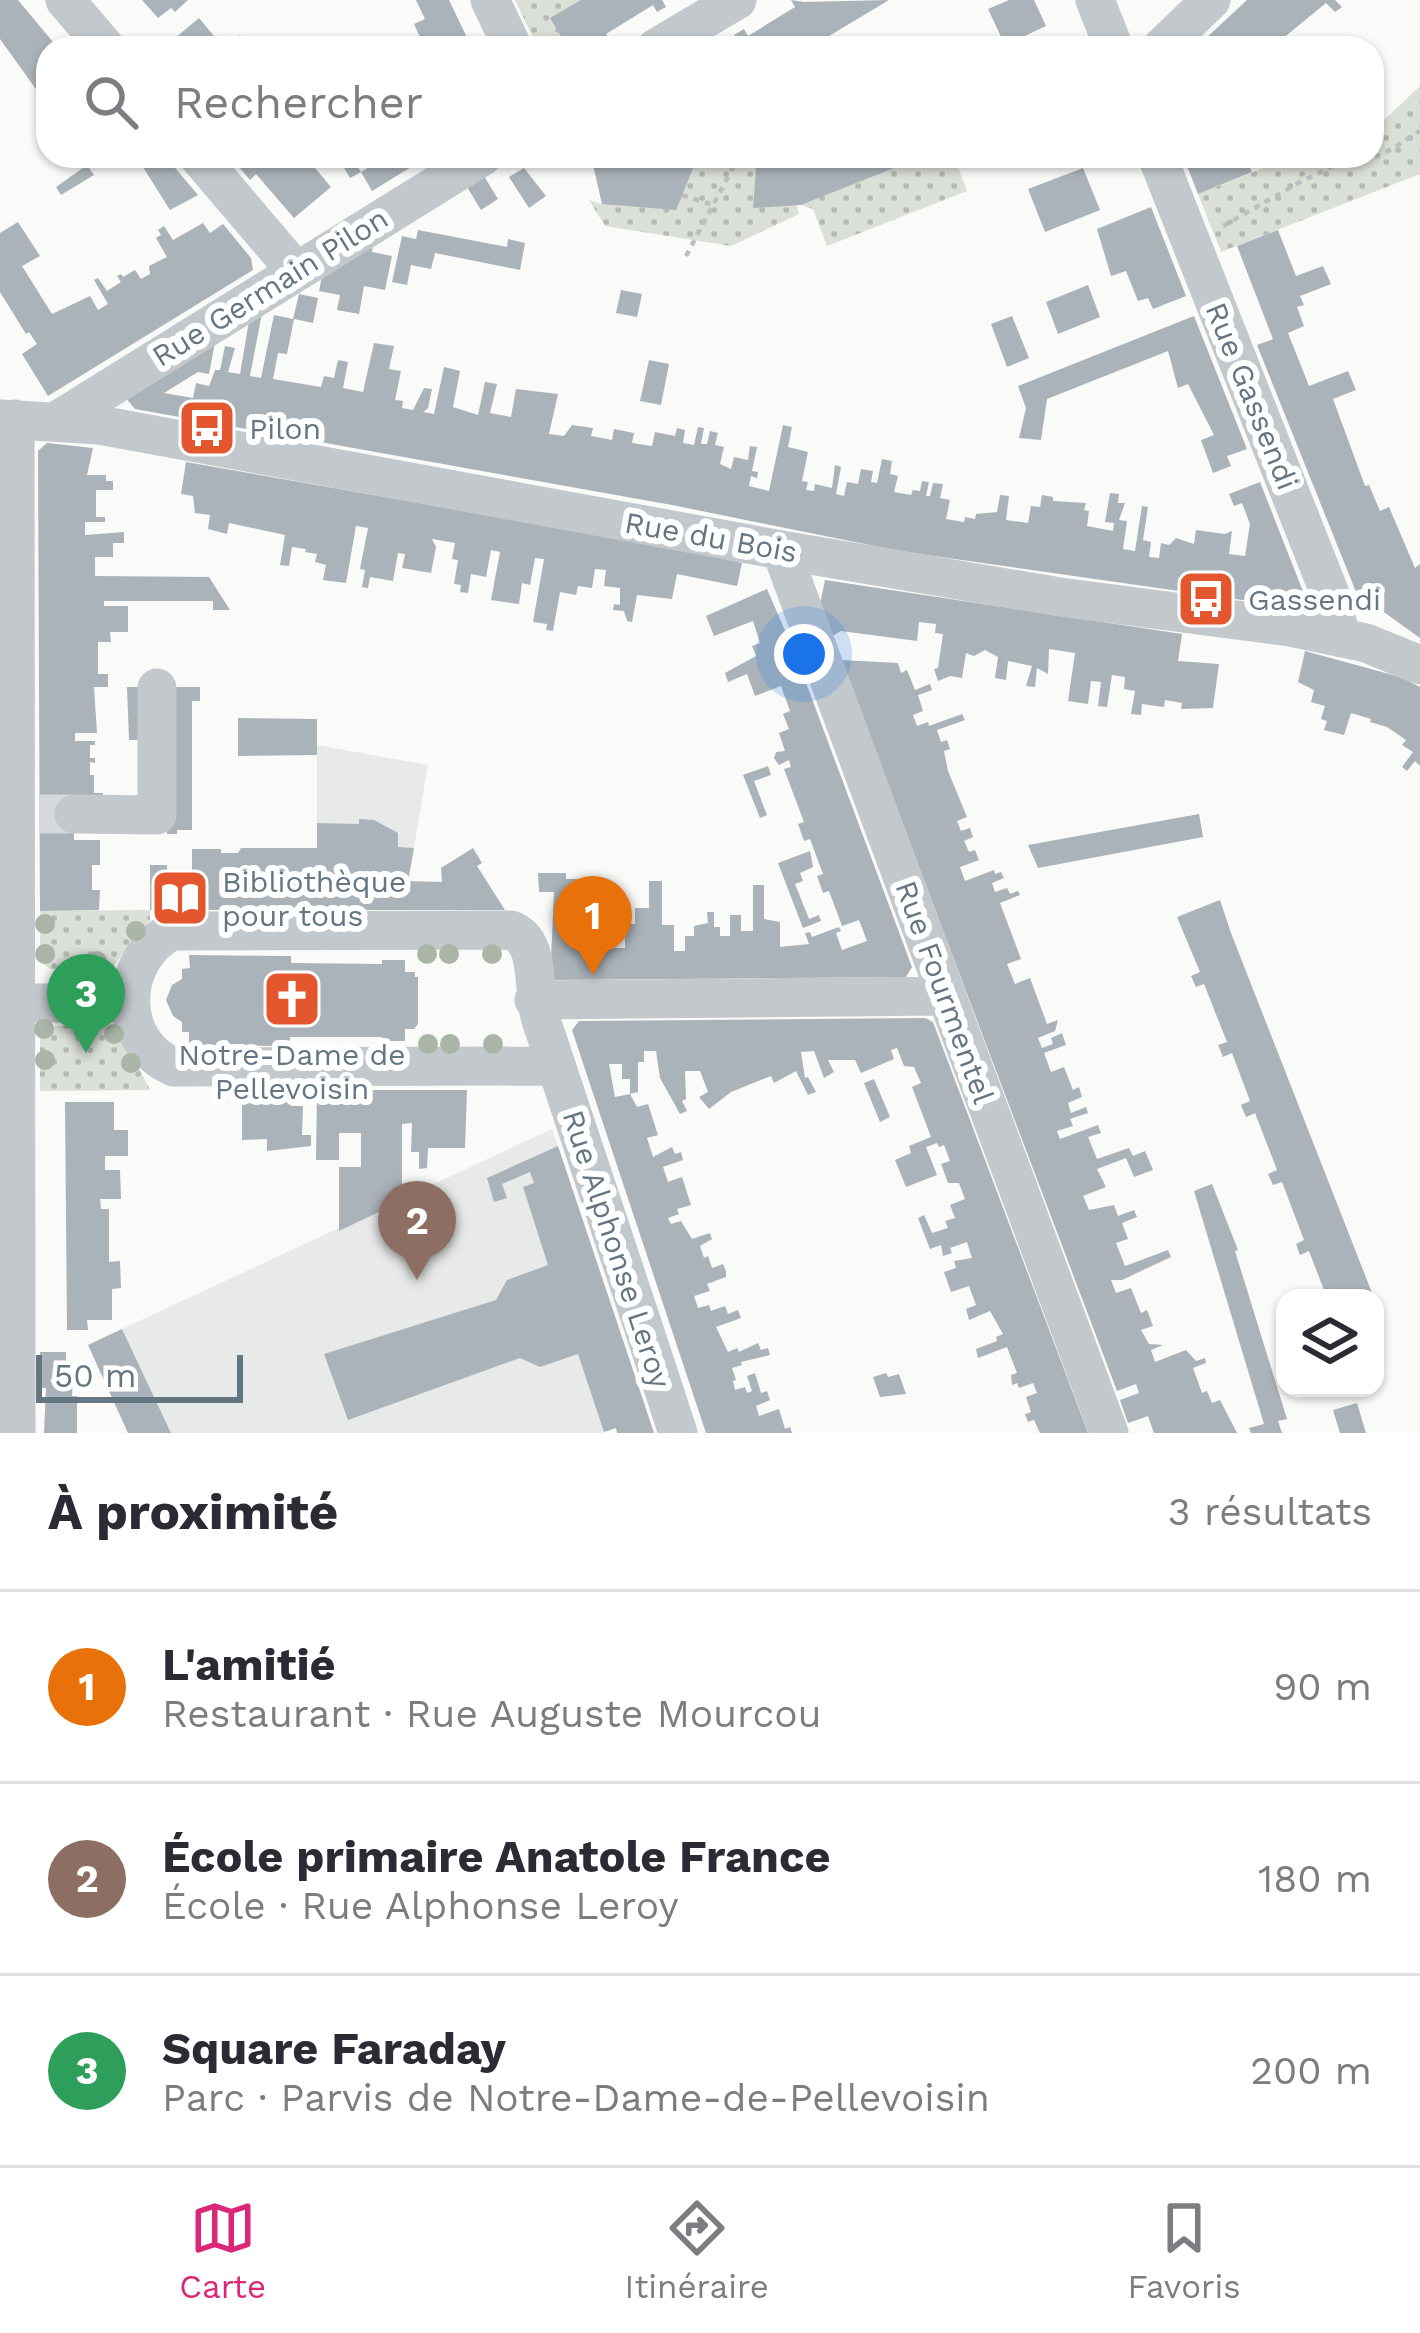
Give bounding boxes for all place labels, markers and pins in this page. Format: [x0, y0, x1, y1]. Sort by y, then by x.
bus stop icon: Pilon [176, 397, 238, 459]
place label: Pilon [249, 411, 321, 446]
bus stop icon: Gassendi [1175, 568, 1237, 630]
place label: Gassendi [1248, 582, 1381, 617]
place label: Bibliothèque pour tous [222, 864, 406, 933]
library icon: Bibliothèque pour tous [149, 867, 211, 929]
pin: 1 [554, 876, 632, 975]
pin: 3 [47, 954, 125, 1053]
church icon: Notre-Dame de Pellevoisin [261, 968, 323, 1030]
place label: Notre-Dame de Pellevoisin [178, 1037, 406, 1106]
pin: 2 [378, 1181, 456, 1280]

